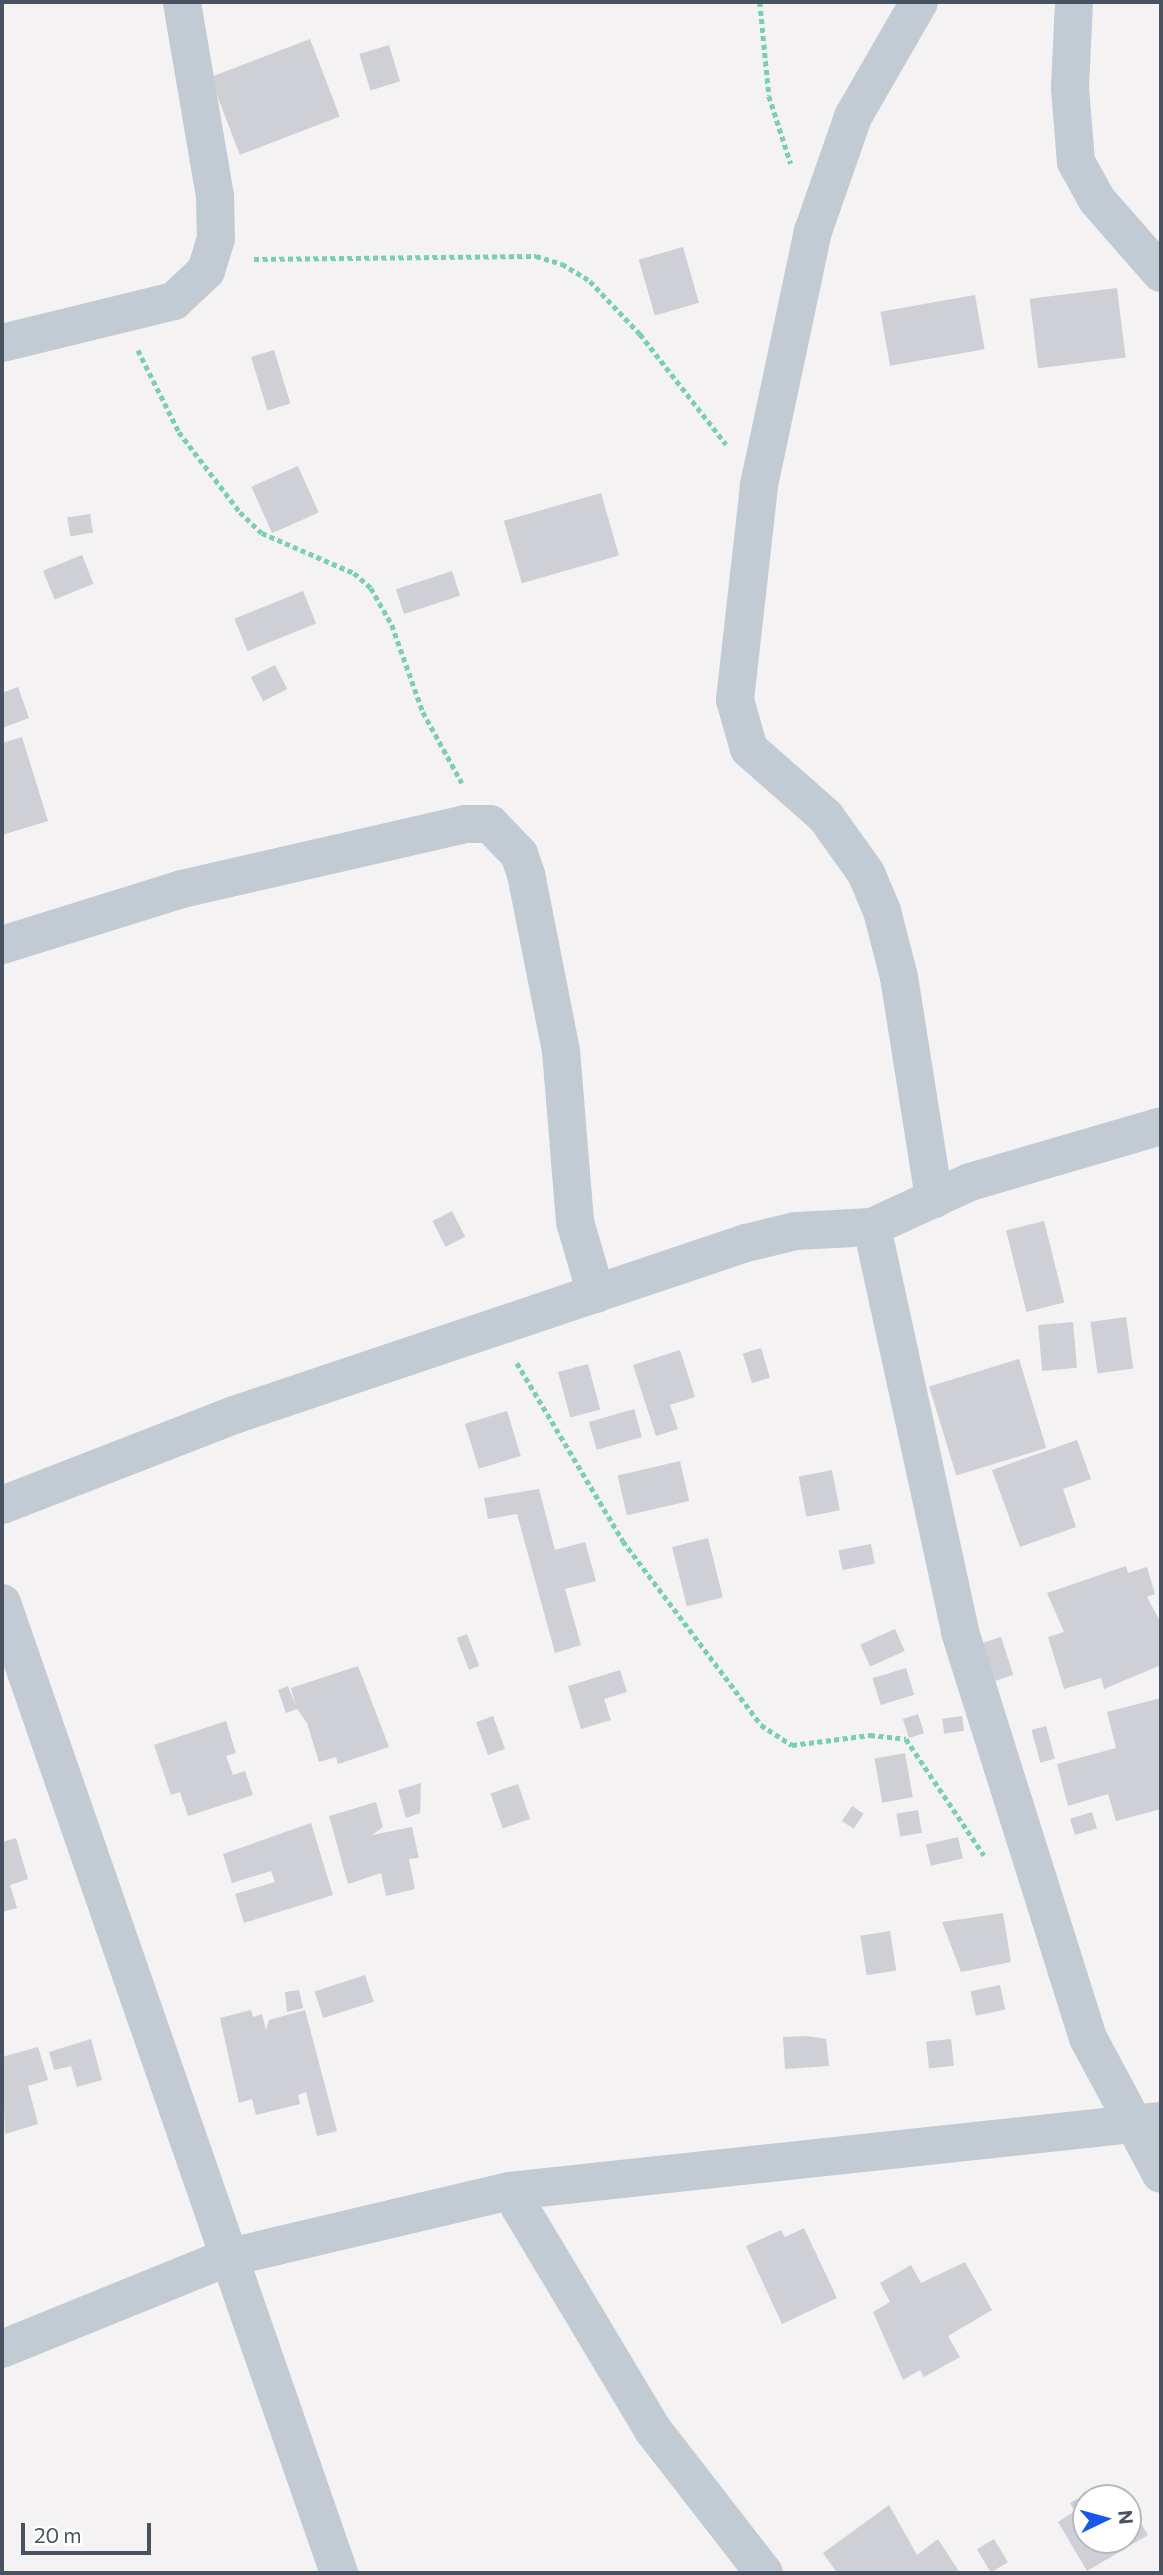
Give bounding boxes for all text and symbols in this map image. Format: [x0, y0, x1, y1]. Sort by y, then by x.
north arrow [1072, 2484, 1142, 2554]
scale bar [24, 2508, 154, 2552]
text: N [1114, 2509, 1139, 2525]
text: 20 m [34, 2522, 82, 2547]

